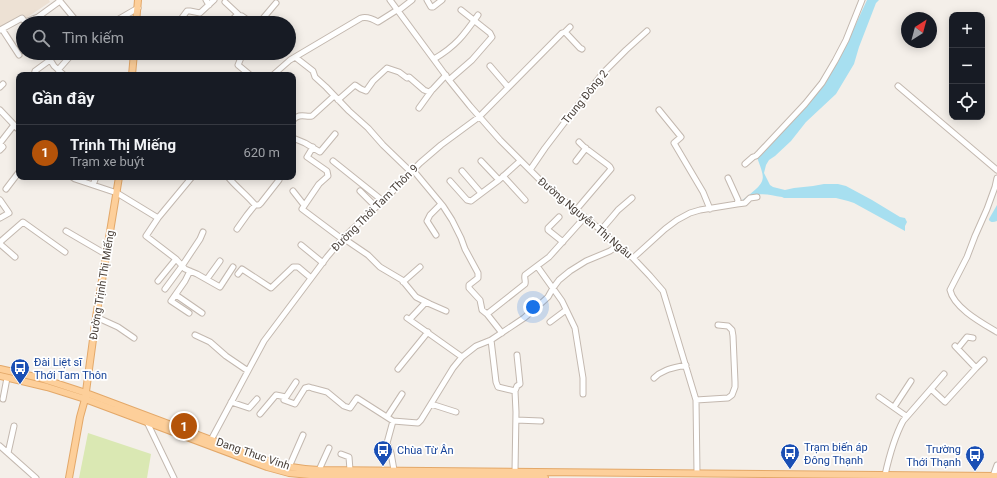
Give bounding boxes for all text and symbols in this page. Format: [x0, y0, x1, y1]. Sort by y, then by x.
north arrow [901, 12, 937, 48]
map controls [949, 12, 985, 120]
button: + [949, 12, 985, 48]
search box [16, 16, 296, 60]
icon: search [30, 27, 52, 49]
text: Tìm kiếm [62, 29, 124, 47]
button: − [949, 48, 985, 84]
street label: Trung Đông 2 [559, 67, 611, 127]
button: locate [949, 84, 985, 120]
text: Gần đây [32, 88, 95, 108]
text: Trịnh Thị Miếng [70, 136, 176, 154]
text: 1 [41, 145, 49, 160]
text: 620 m [243, 145, 280, 160]
text: Trạm xe buýt [70, 154, 144, 169]
street label: Đường Thời Tam Thôn 9 [329, 162, 421, 254]
street label: Đường Nguyễn Thị Ngâu [535, 175, 635, 261]
street label: Đường Trịnh Thị Miếng [87, 229, 117, 341]
your location [523, 297, 543, 317]
place label: Đài Liệt sĩ Thới Tam Thôn [34, 356, 107, 382]
bus stop icon: Đài Liệt sĩ Thới Tam Thôn [9, 357, 31, 385]
pin: 1 [171, 411, 197, 441]
street label: Dang Thuc Vinh [215, 435, 291, 473]
bus stop icon: Chùa Từ Ân [372, 439, 394, 467]
place label: Trạm biến áp Đông Thạnh [804, 441, 868, 467]
bus stop icon: Trạm biến áp Đông Thạnh [779, 442, 801, 470]
place label: Trường Thới Thạnh [906, 443, 961, 469]
place label: Chùa Từ Ân [397, 444, 454, 457]
bus stop icon: Trường Thới Thạnh [964, 444, 986, 472]

